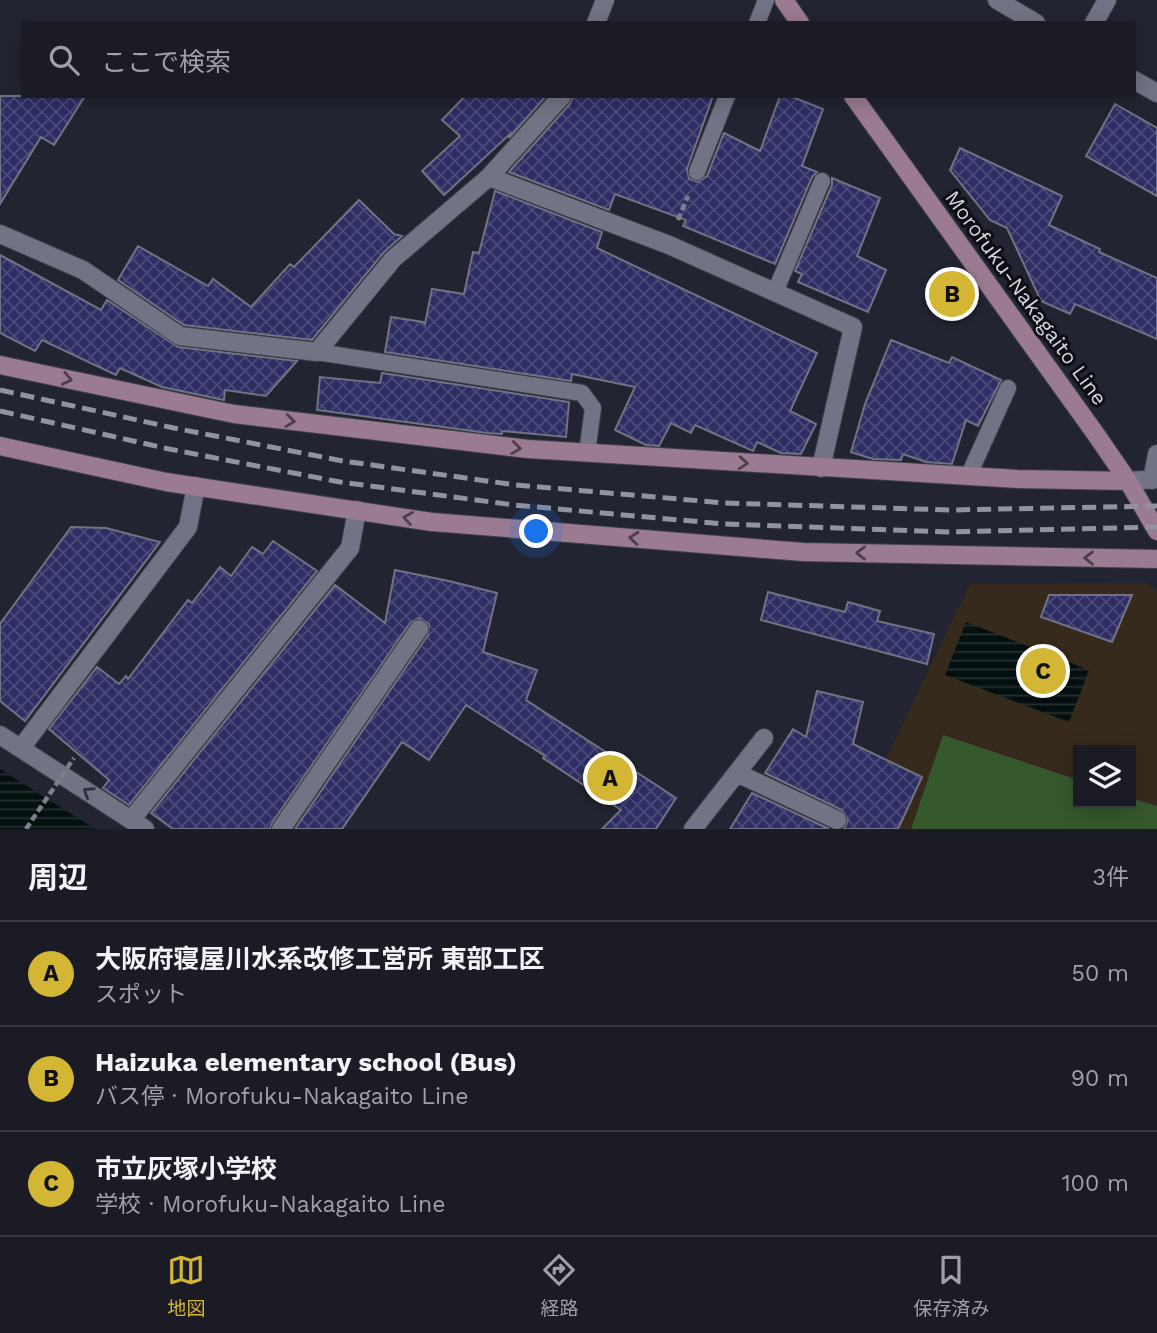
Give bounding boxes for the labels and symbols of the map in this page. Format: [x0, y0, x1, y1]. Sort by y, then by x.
street label: Morofuku-Nakagaito Line [940, 186, 1113, 410]
pin: B [929, 268, 975, 320]
one-way arrow [61, 370, 73, 385]
one-way arrow [284, 414, 296, 429]
one-way arrow [510, 441, 522, 456]
one-way arrow [738, 455, 749, 470]
one-way arrow [402, 511, 414, 526]
your location [519, 514, 553, 548]
one-way arrow [629, 531, 640, 546]
one-way arrow [856, 545, 866, 561]
one-way arrow [1083, 550, 1094, 565]
pin: C [1020, 645, 1066, 697]
pin: A [587, 752, 633, 804]
one-way arrow [82, 787, 95, 800]

